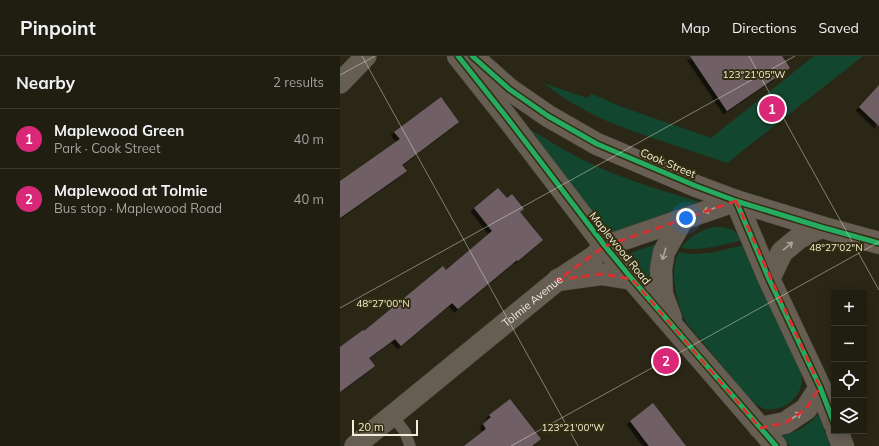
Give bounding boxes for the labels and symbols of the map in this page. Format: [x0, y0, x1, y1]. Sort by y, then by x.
text: 123°21'05"W [723, 68, 785, 81]
pin: 1 [759, 94, 785, 124]
street label: Cook Street [638, 145, 698, 181]
one-way arrow [704, 207, 716, 215]
your location [676, 208, 696, 228]
street label: Maplewood Road [586, 209, 654, 287]
text: 48°27'02"N [809, 241, 863, 254]
one-way arrow [783, 242, 794, 251]
one-way arrow [660, 247, 667, 260]
street label: Tolmie Avenue [499, 272, 565, 330]
text: 48°27'00"N [356, 297, 410, 310]
pin: 2 [653, 346, 679, 376]
one-way arrow [790, 412, 801, 420]
scale bar [352, 418, 418, 437]
text: 123°21'00"W [542, 421, 604, 434]

